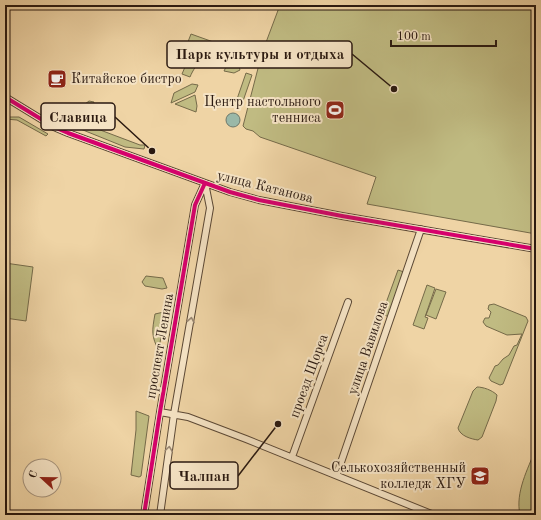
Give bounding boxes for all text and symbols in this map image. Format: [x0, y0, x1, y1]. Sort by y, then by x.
scale bar [391, 22, 496, 48]
text: 100 m [397, 31, 431, 43]
callout: Парк культуры и отдыха [167, 41, 352, 68]
text: Парк культуры и отдыха [176, 48, 345, 63]
cafe icon: Китайское бистро [46, 68, 68, 90]
place label: Китайское бистро [71, 72, 182, 86]
place label: Центр настольного тенниса [204, 95, 321, 125]
sports icon: Центр настольного тенниса [324, 99, 346, 121]
callout: Славица [41, 103, 115, 130]
text: Славица [49, 111, 107, 126]
street label: улица Катанова [215, 168, 315, 206]
street label: проспект Ленина [144, 292, 176, 400]
street label: улица Вавилова [345, 299, 391, 397]
one-way arrow [186, 317, 195, 324]
street label: проезд Щорса [287, 332, 331, 420]
one-way arrow [164, 446, 173, 452]
north arrow [22, 458, 62, 498]
place label: Селькохозяйственный колледж ХГУ [331, 461, 466, 491]
callout: Чалпан [170, 462, 238, 489]
school or university icon: Селькохозяйственный колледж ХГУ [469, 465, 491, 487]
text: С [28, 469, 41, 480]
text: Чалпан [178, 470, 230, 485]

